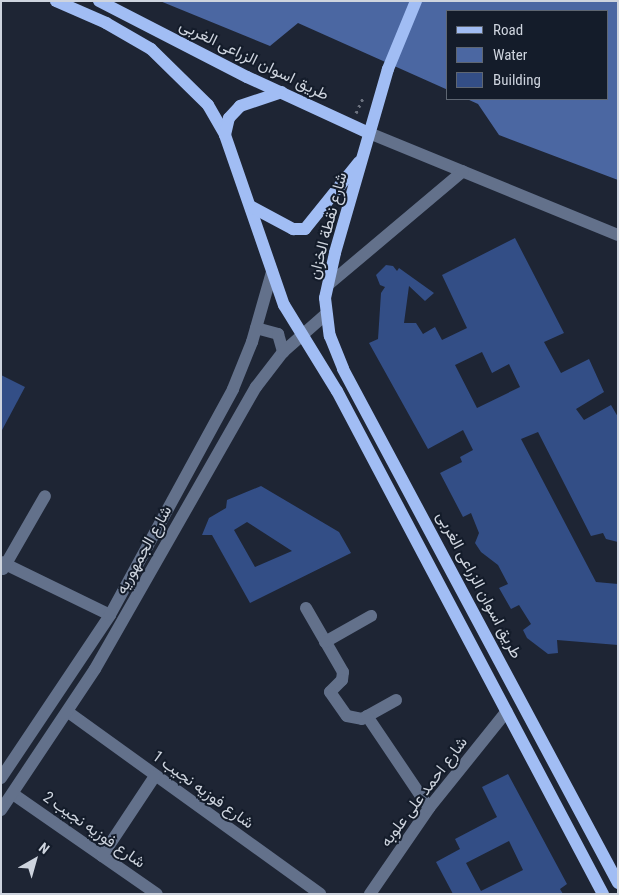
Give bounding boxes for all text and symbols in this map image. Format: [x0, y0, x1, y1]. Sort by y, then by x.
legend [446, 10, 609, 100]
street label: طريق اسوان الزراعى الغربى [176, 15, 332, 105]
text: Road [493, 21, 523, 39]
text: Water [493, 46, 527, 64]
text: Building [493, 71, 541, 89]
street label: شارع نقطة الخزان [304, 170, 352, 282]
street label: شارع الجمهوريه [112, 502, 176, 598]
street label: طريق اسوان الزراعى الغربى [432, 508, 526, 662]
street label: شارع احمد على علوبه [376, 733, 472, 851]
street label: شارع فوزيه نجيب 1 [149, 747, 257, 833]
street label: شارع فوزيه نجيب 2 [39, 788, 149, 872]
north arrow [10, 835, 60, 885]
text: N [36, 839, 53, 857]

